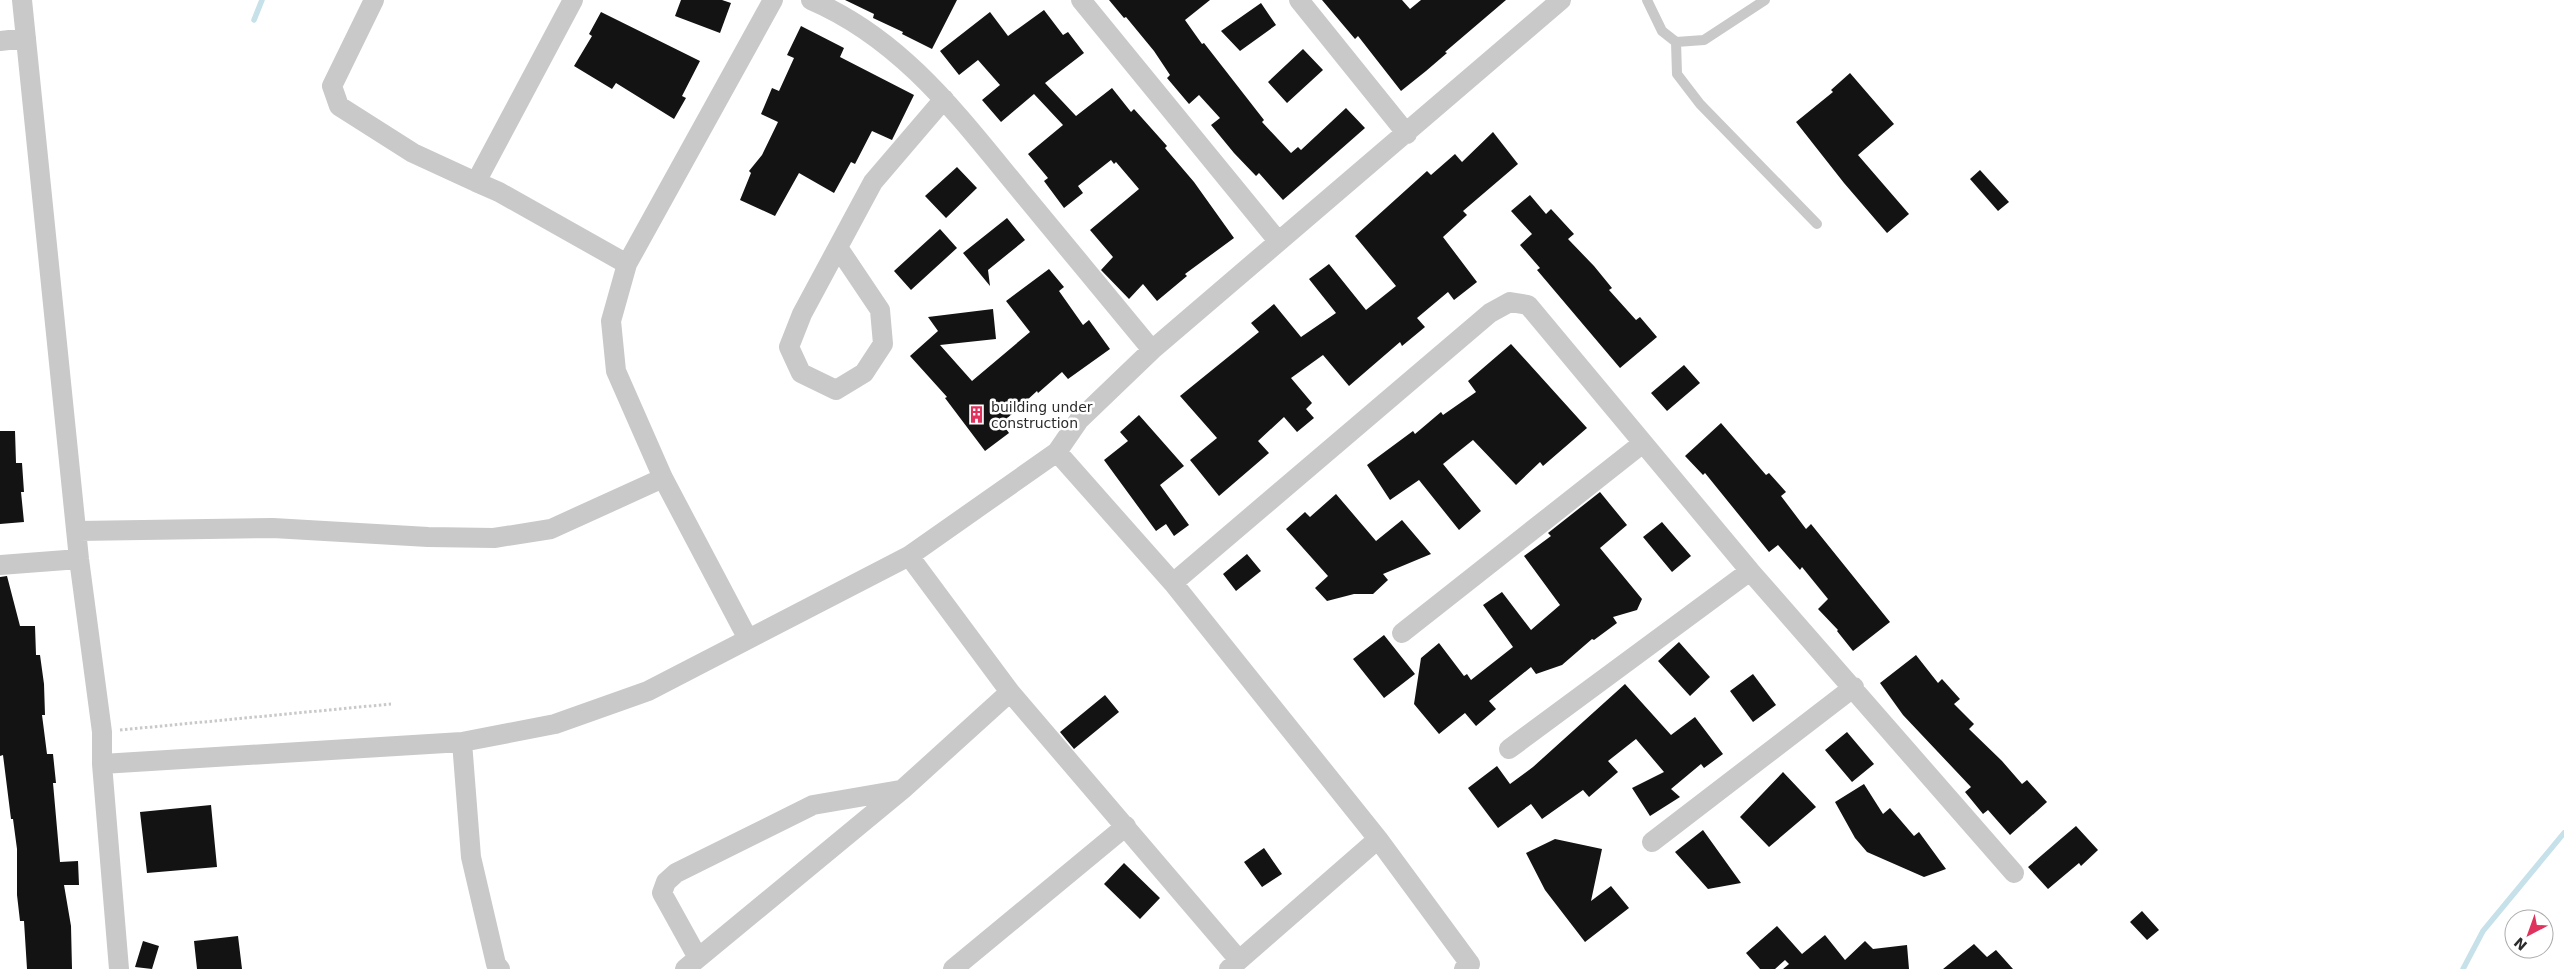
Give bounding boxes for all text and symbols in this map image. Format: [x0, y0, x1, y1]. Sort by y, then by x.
place label: building under construction [991, 399, 1093, 431]
building icon: building under construction [967, 405, 987, 425]
north arrow [2504, 909, 2554, 959]
text: N [2511, 934, 2530, 954]

